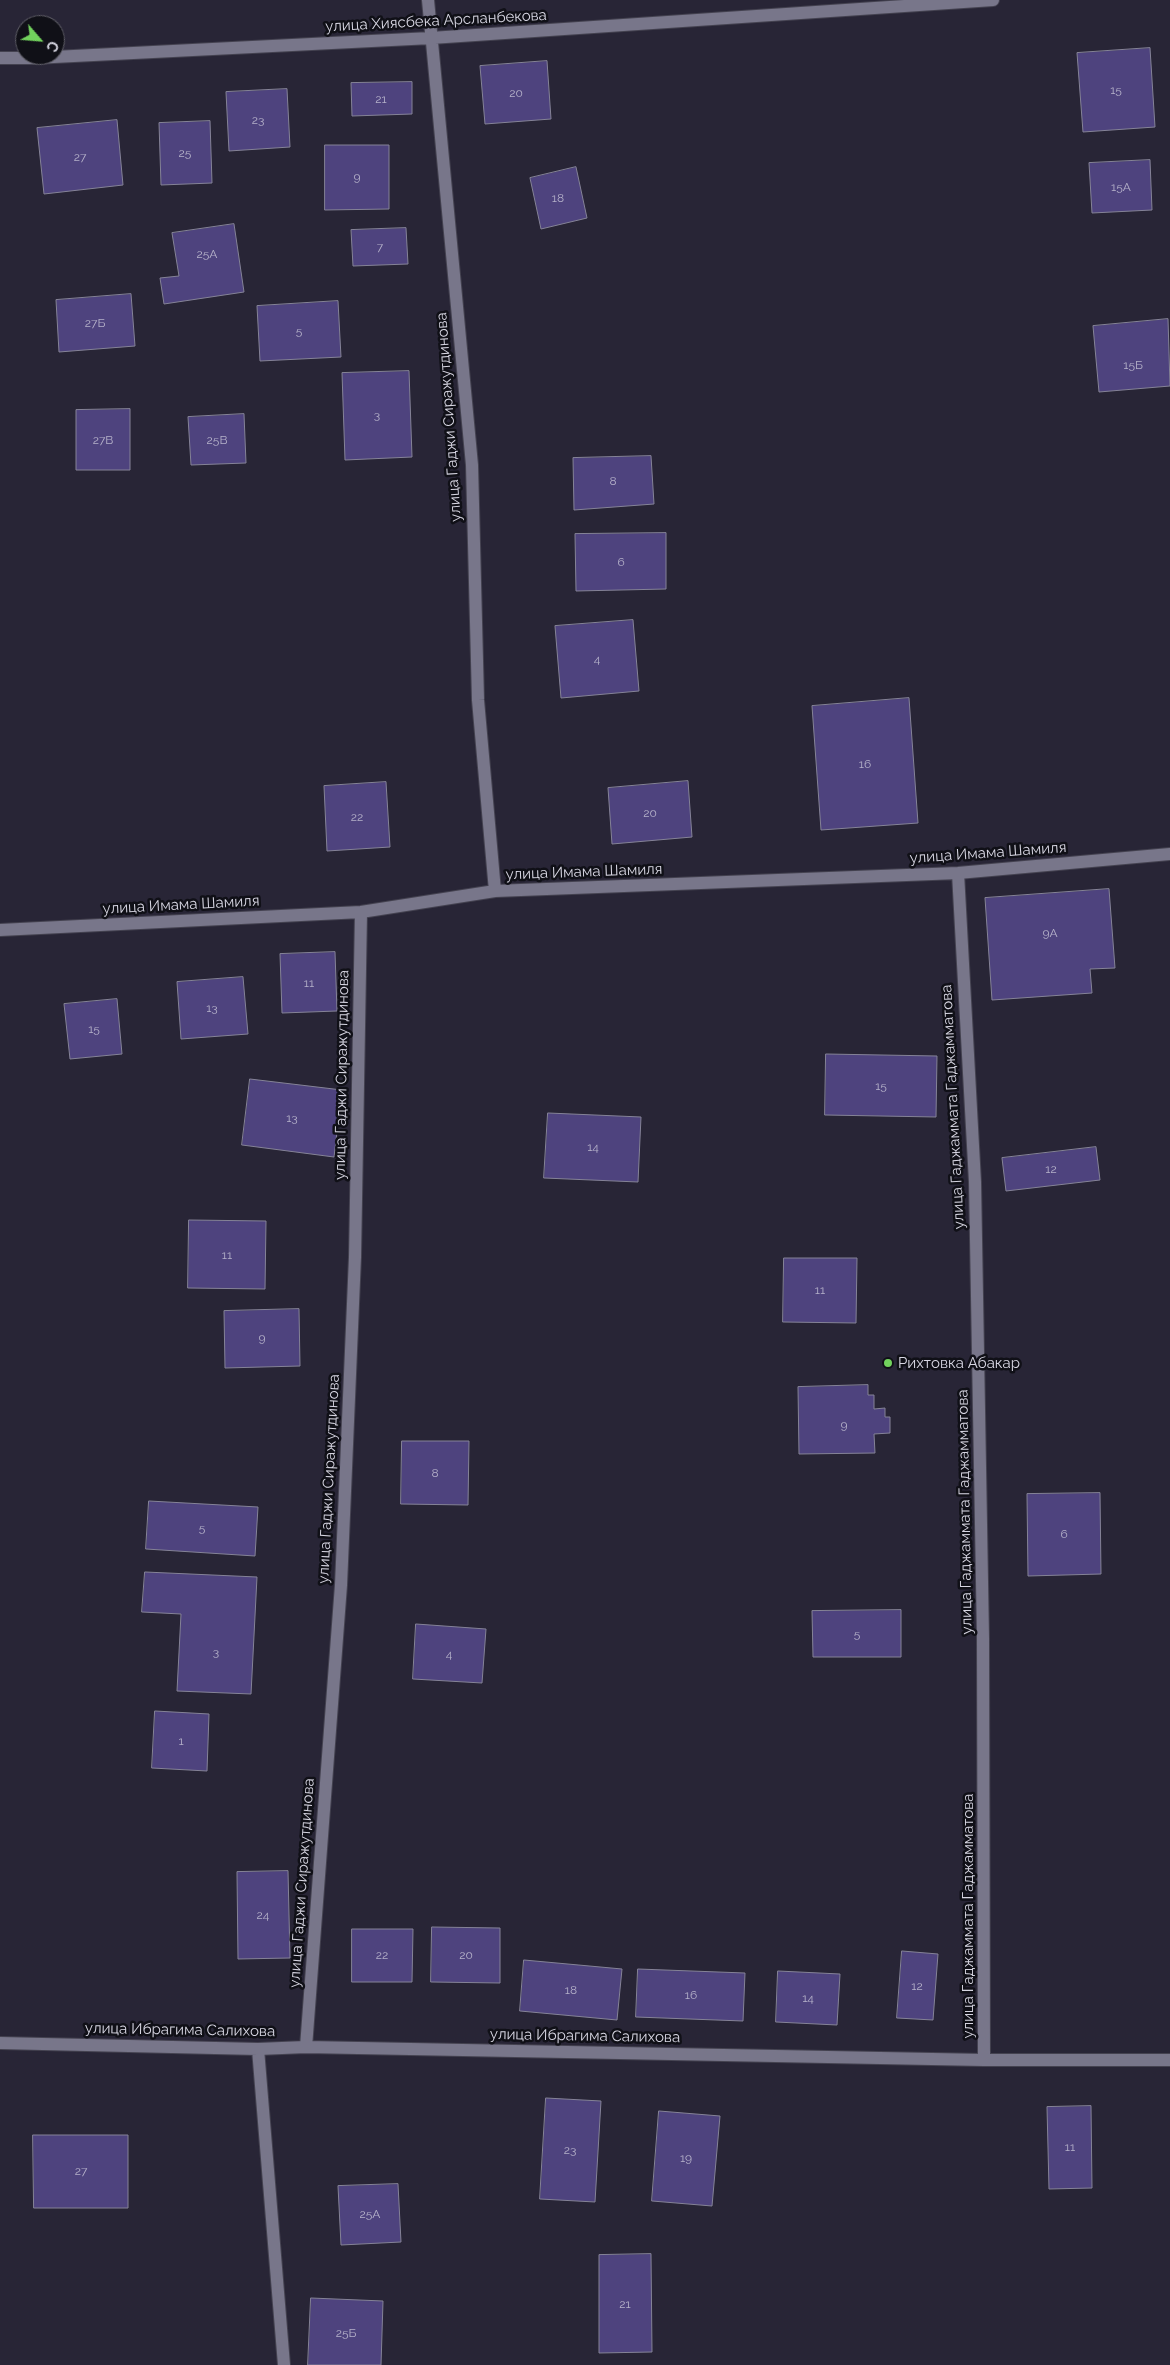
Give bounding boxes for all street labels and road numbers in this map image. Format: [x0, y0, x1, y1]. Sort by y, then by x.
street label: улица Хиясбека Арсланбекова [325, 6, 547, 36]
street label: улица Гаджи Сиражутдинова [433, 312, 465, 522]
street label: улица Имама Шамиля [909, 839, 1067, 867]
street label: улица Имама Шамиля [505, 860, 663, 884]
street label: улица Имама Шамиля [102, 892, 260, 918]
street label: улица Гаджи Сиражутдинова [331, 970, 353, 1180]
street label: улица Гаджаммата Гаджамматова [938, 984, 968, 1230]
street label: улица Гаджи Сиражутдинова [315, 1374, 343, 1584]
street label: улица Гаджаммата Гаджамматова [954, 1389, 976, 1635]
street label: улица Гаджи Сиражутдинова [286, 1778, 318, 1988]
street label: улица Гаджаммата Гаджамматова [959, 1793, 977, 2039]
street label: улица Ибрагима Салихова [85, 2019, 275, 2041]
street label: улица Ибрагима Салихова [490, 2025, 680, 2047]

